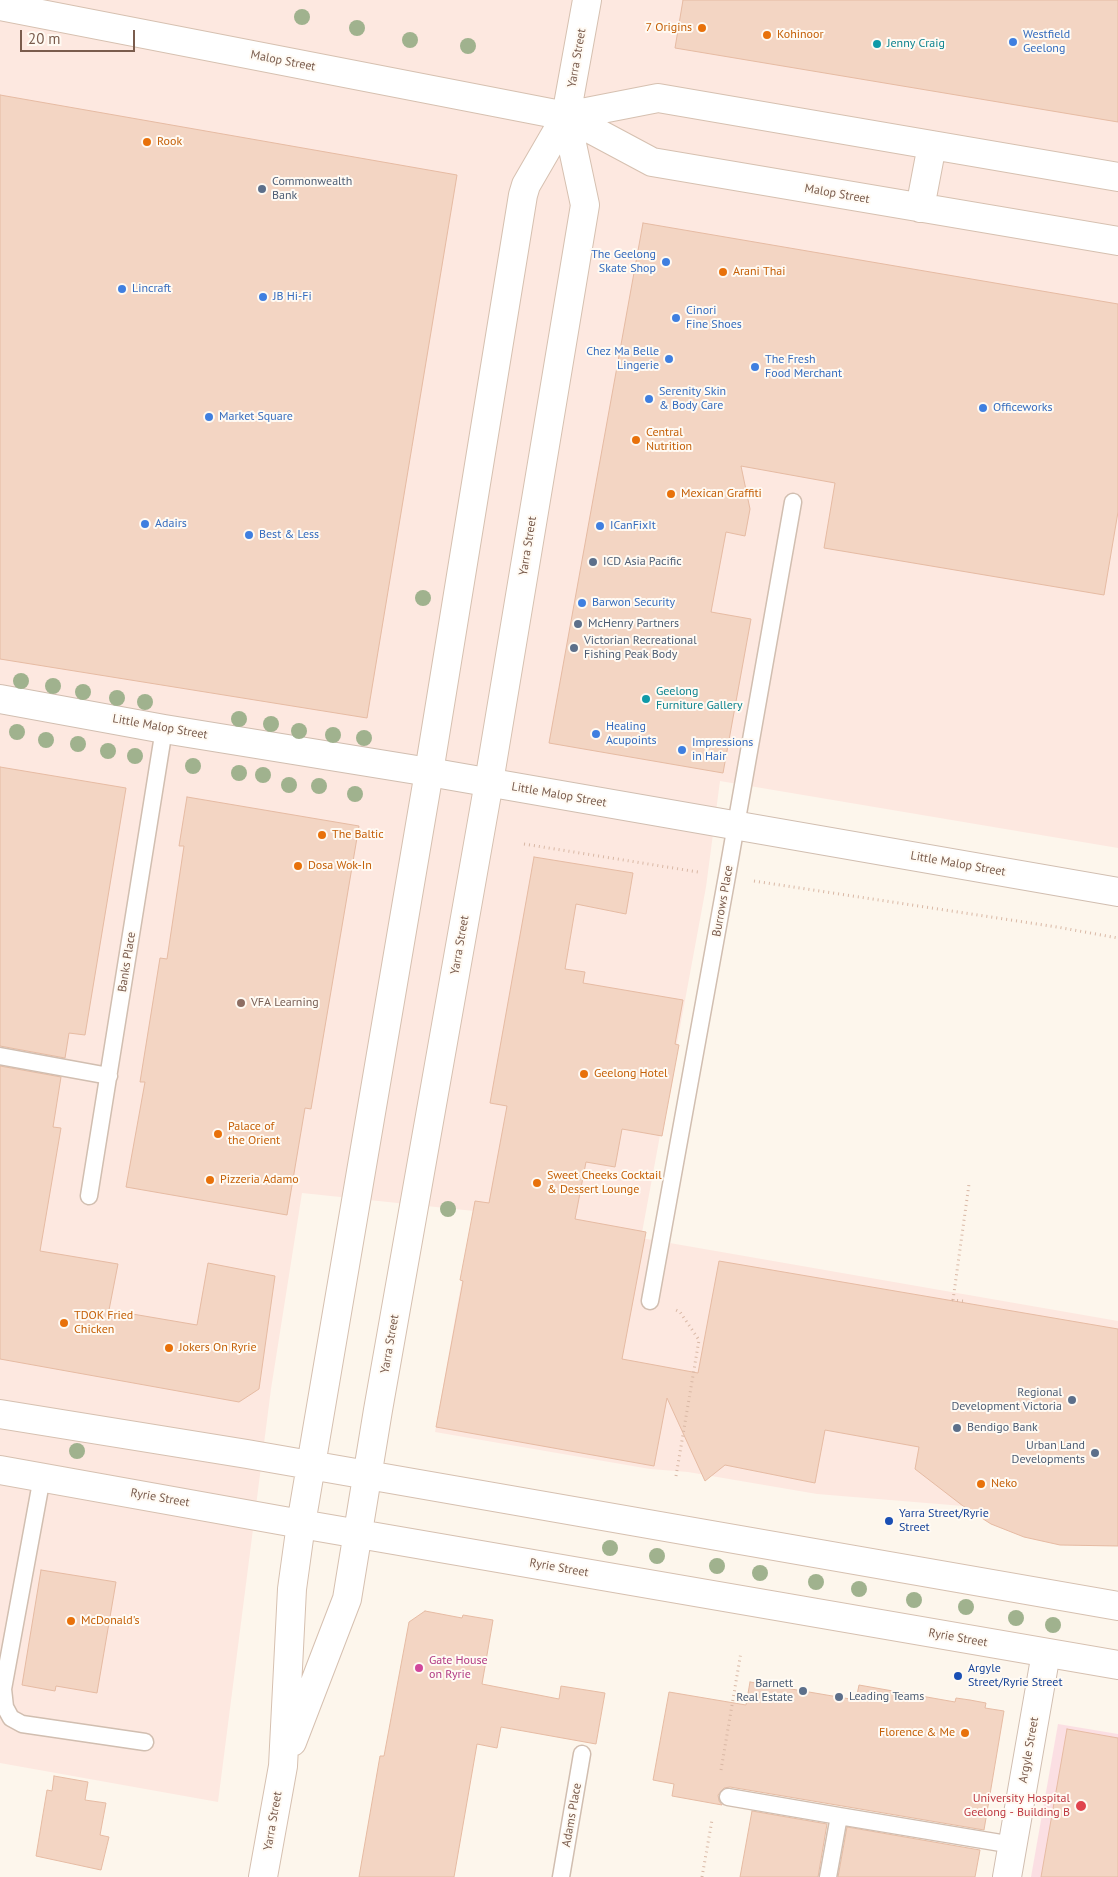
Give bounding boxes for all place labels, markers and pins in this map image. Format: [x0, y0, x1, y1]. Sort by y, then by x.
place label: 7 Origins [645, 21, 692, 35]
marker: 7 Origins [696, 22, 708, 34]
place label: Kohinoor [777, 28, 823, 42]
place label: Westfield Geelong [1023, 28, 1070, 56]
marker: Kohinoor [761, 29, 773, 41]
marker: Westfield Geelong [1007, 36, 1019, 48]
place label: Jenny Craig [887, 37, 945, 51]
marker: Jenny Craig [871, 38, 883, 50]
place label: Rook [157, 135, 182, 149]
marker: Rook [141, 136, 153, 148]
place label: Commonwealth Bank [272, 175, 352, 203]
marker: Commonwealth Bank [256, 183, 268, 195]
place label: The Geelong Skate Shop [591, 248, 656, 276]
marker: The Geelong Skate Shop [660, 256, 672, 268]
place label: Arani Thai [733, 265, 785, 279]
marker: Arani Thai [717, 266, 729, 278]
place label: Lincraft [132, 282, 171, 296]
marker: Lincraft [116, 283, 128, 295]
place label: JB Hi-Fi [273, 290, 312, 304]
marker: JB Hi-Fi [257, 291, 269, 303]
place label: Cinori Fine Shoes [686, 304, 742, 332]
marker: Cinori Fine Shoes [670, 312, 682, 324]
place label: Chez Ma Belle Lingerie [586, 345, 659, 373]
marker: Chez Ma Belle Lingerie [663, 353, 675, 365]
place label: The Fresh Food Merchant [765, 353, 842, 381]
marker: The Fresh Food Merchant [749, 361, 761, 373]
place label: Serenity Skin & Body Care [659, 385, 726, 413]
marker: Serenity Skin & Body Care [643, 393, 655, 405]
place label: Officeworks [993, 401, 1053, 415]
marker: Officeworks [977, 402, 989, 414]
place label: Market Square [219, 410, 293, 424]
marker: Market Square [203, 411, 215, 423]
place label: Central Nutrition [646, 426, 692, 454]
marker: Central Nutrition [630, 434, 642, 446]
place label: Mexican Graffiti [681, 487, 762, 501]
marker: Mexican Graffiti [665, 488, 677, 500]
place label: Adairs [155, 517, 187, 531]
marker: Adairs [139, 518, 151, 530]
place label: ICanFixIt [610, 519, 656, 533]
marker: ICanFixIt [594, 520, 606, 532]
place label: Best & Less [259, 528, 319, 542]
marker: Best & Less [243, 529, 255, 541]
place label: ICD Asia Pacific [603, 555, 682, 569]
marker: ICD Asia Pacific [587, 556, 599, 568]
place label: Barwon Security [592, 596, 675, 610]
marker: Barwon Security [576, 597, 588, 609]
place label: McHenry Partners [588, 617, 679, 631]
marker: McHenry Partners [572, 618, 584, 630]
place label: Victorian Recreational Fishing Peak Body [584, 634, 697, 662]
marker: Victorian Recreational Fishing Peak Body [568, 642, 580, 654]
place label: Geelong Furniture Gallery [656, 685, 743, 713]
marker: Geelong Furniture Gallery [640, 693, 652, 705]
place label: Healing Acupoints [606, 720, 657, 748]
marker: Healing Acupoints [590, 728, 602, 740]
place label: Impressions in Hair [692, 736, 753, 764]
marker: Impressions in Hair [676, 744, 688, 756]
place label: The Baltic [332, 828, 384, 842]
marker: The Baltic [316, 829, 328, 841]
place label: Dosa Wok-In [308, 859, 372, 873]
marker: Dosa Wok-In [292, 860, 304, 872]
place label: VFA Learning [251, 996, 319, 1010]
marker: VFA Learning [235, 997, 247, 1009]
place label: Geelong Hotel [594, 1067, 668, 1081]
marker: Geelong Hotel [578, 1068, 590, 1080]
place label: Palace of the Orient [228, 1120, 280, 1148]
marker: Palace of the Orient [212, 1128, 224, 1140]
place label: Sweet Cheeks Cocktail & Dessert Lounge [547, 1169, 662, 1197]
place label: Pizzeria Adamo [220, 1173, 299, 1187]
marker: Pizzeria Adamo [204, 1174, 216, 1186]
marker: Sweet Cheeks Cocktail & Dessert Lounge [531, 1177, 543, 1189]
place label: TDOK Fried Chicken [74, 1309, 133, 1337]
marker: TDOK Fried Chicken [58, 1317, 70, 1329]
place label: Jokers On Ryrie [179, 1341, 257, 1355]
marker: Jokers On Ryrie [163, 1342, 175, 1354]
place label: Regional Development Victoria [951, 1386, 1062, 1414]
marker: Regional Development Victoria [1066, 1394, 1078, 1406]
place label: Bendigo Bank [967, 1421, 1038, 1435]
marker: Bendigo Bank [951, 1422, 963, 1434]
place label: Urban Land Developments [1012, 1439, 1085, 1467]
marker: Urban Land Developments [1089, 1447, 1101, 1459]
place label: Neko [991, 1477, 1017, 1491]
marker: Neko [975, 1478, 987, 1490]
place label: Yarra Street/Ryrie Street [899, 1507, 989, 1535]
marker: Yarra Street/Ryrie Street [883, 1515, 895, 1527]
place label: McDonald's [81, 1614, 140, 1628]
marker: McDonald's [65, 1615, 77, 1627]
place label: Gate House on Ryrie [429, 1654, 488, 1682]
marker: Gate House on Ryrie [413, 1662, 425, 1674]
place label: Argyle Street/Ryrie Street [968, 1662, 1062, 1690]
marker: Argyle Street/Ryrie Street [952, 1670, 964, 1682]
place label: Barnett Real Estate [736, 1677, 793, 1705]
marker: Barnett Real Estate [797, 1685, 809, 1697]
place label: Leading Teams [849, 1690, 924, 1704]
marker: Leading Teams [833, 1691, 845, 1703]
place label: Florence & Me [879, 1726, 955, 1740]
marker: Florence & Me [959, 1727, 971, 1739]
place label: University Hospital Geelong - Building B [964, 1792, 1070, 1820]
marker: University Hospital Geelong - Building B [1074, 1799, 1088, 1813]

